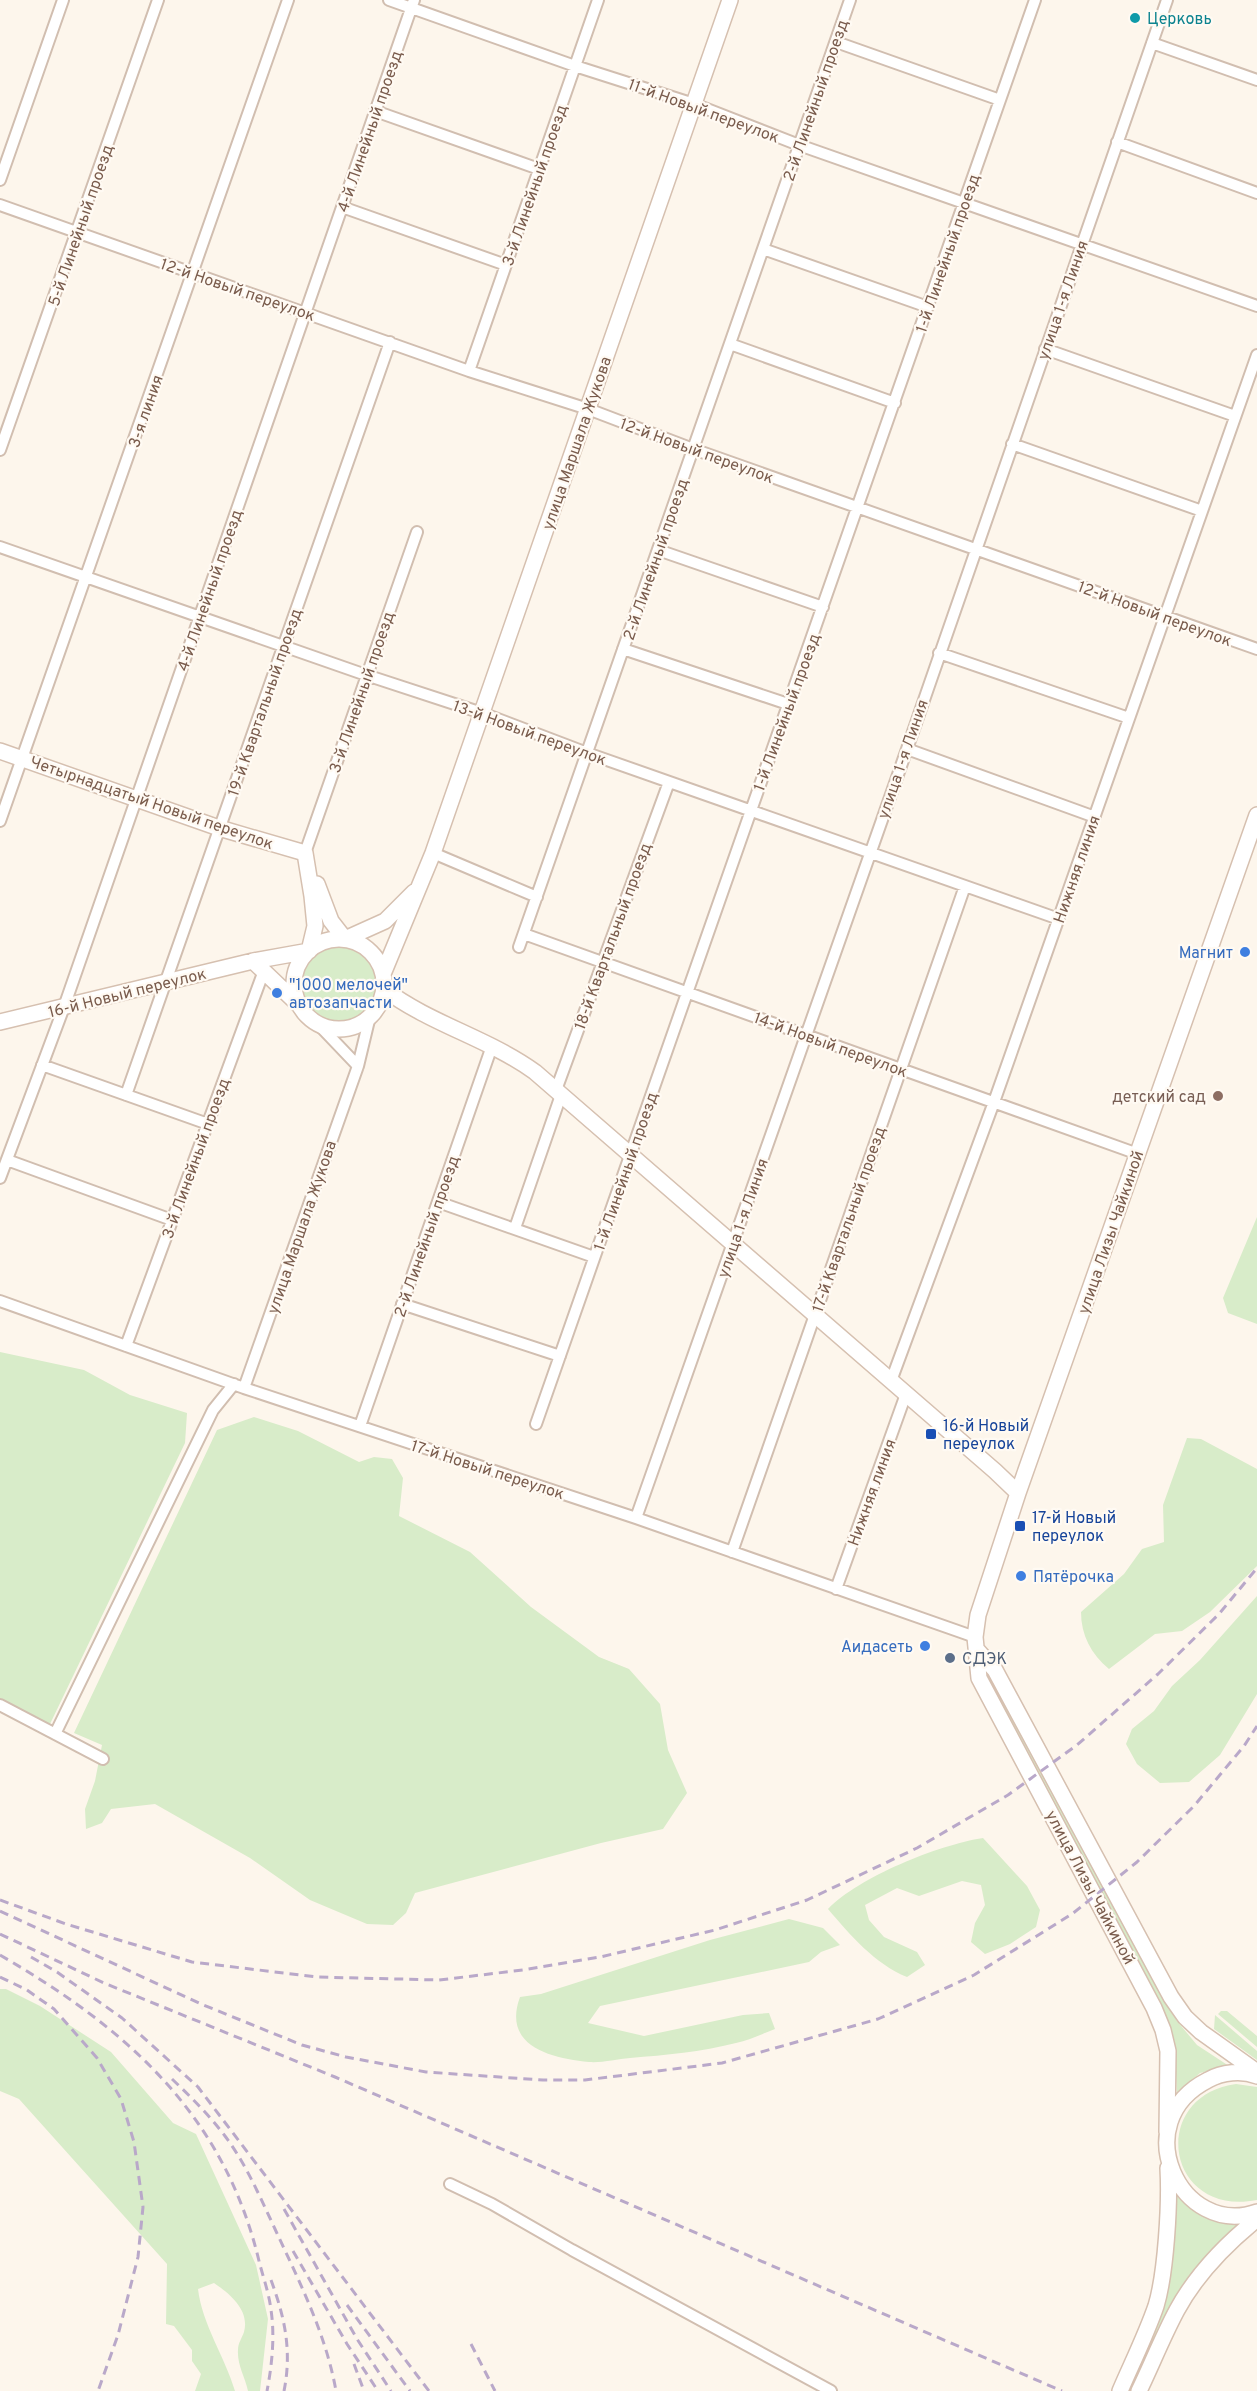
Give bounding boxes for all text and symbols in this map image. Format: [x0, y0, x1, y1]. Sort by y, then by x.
place label: Церковь [1147, 10, 1212, 30]
marker: Церковь [1128, 11, 1142, 25]
street label: 2-й Линейный проезд [780, 17, 854, 184]
street label: 4-й Линейный проезд [334, 48, 408, 215]
street label: 11-й Новый переулок [625, 75, 782, 149]
street label: 3-й Линейный проезд [499, 102, 573, 269]
street label: 5-й Линейный проезд [45, 142, 119, 309]
street label: 1-й Линейный проезд [912, 172, 985, 336]
street label: улица 1-я Линия [1034, 238, 1094, 363]
street label: 12-й Новый переулок [157, 255, 317, 327]
street label: улица Маршала Жукова [539, 354, 617, 533]
street label: 3-я линия [125, 373, 169, 451]
street label: 12-й Новый переулок [617, 415, 776, 489]
street label: 2-й Линейный проезд [620, 476, 694, 643]
street label: 4-й Линейный проезд [174, 507, 248, 674]
street label: 12-й Новый переулок [1075, 578, 1234, 652]
street label: 19-й Квартальный проезд [224, 606, 307, 799]
street label: 3-й Линейный проезд [326, 609, 400, 776]
street label: 1-й Линейный проезд [750, 631, 826, 794]
street label: 13-й Новый переулок [450, 697, 609, 771]
street label: улица 1-я Линия [874, 697, 934, 822]
street label: Четырнадцатый Новый переулок [27, 753, 276, 855]
street label: Нижняя линия [1050, 813, 1106, 926]
street label: 18-й Квартальный проезд [571, 841, 657, 1033]
place label: Магнит [1179, 944, 1233, 964]
marker: Магнит [1238, 945, 1252, 959]
street label: 16-й Новый переулок [46, 965, 209, 1023]
place label: "1000 мелочей" автозапчасти [289, 976, 408, 1014]
marker: "1000 мелочей" автозапчасти [270, 986, 284, 1000]
street label: 14-й Новый переулок [751, 1009, 910, 1083]
street label: 3-й Линейный проезд [158, 1076, 235, 1242]
place label: детский сад [1112, 1088, 1206, 1108]
marker: детский сад [1211, 1089, 1225, 1103]
street label: 1-й Линейный проезд [590, 1090, 663, 1254]
street label: 17-й Квартальный проезд [809, 1124, 891, 1315]
street label: улица Маршала Жукова [264, 1138, 342, 1317]
street label: улица Лизы Чайкиной [1075, 1148, 1149, 1317]
street label: 2-й Линейный проезд [391, 1153, 465, 1320]
street label: улица 1-я Линия [714, 1156, 774, 1281]
place label: 16-й Новый переулок [943, 1417, 1029, 1455]
marker: 16-й Новый переулок [924, 1427, 938, 1441]
street label: Нижняя линия [844, 1436, 902, 1549]
street label: 17-й Новый переулок [408, 1437, 567, 1505]
place label: 17-й Новый переулок [1032, 1509, 1116, 1547]
marker: 17-й Новый переулок [1013, 1519, 1027, 1533]
place label: Пятёрочка [1033, 1568, 1114, 1588]
marker: Пятёрочка [1014, 1569, 1028, 1583]
place label: Аидасеть [841, 1638, 913, 1658]
marker: Аидасеть [918, 1639, 932, 1653]
place label: СДЭК [962, 1650, 1007, 1670]
marker: СДЭК [943, 1651, 957, 1665]
street label: улица Лизы Чайкиной [1040, 1808, 1138, 1968]

